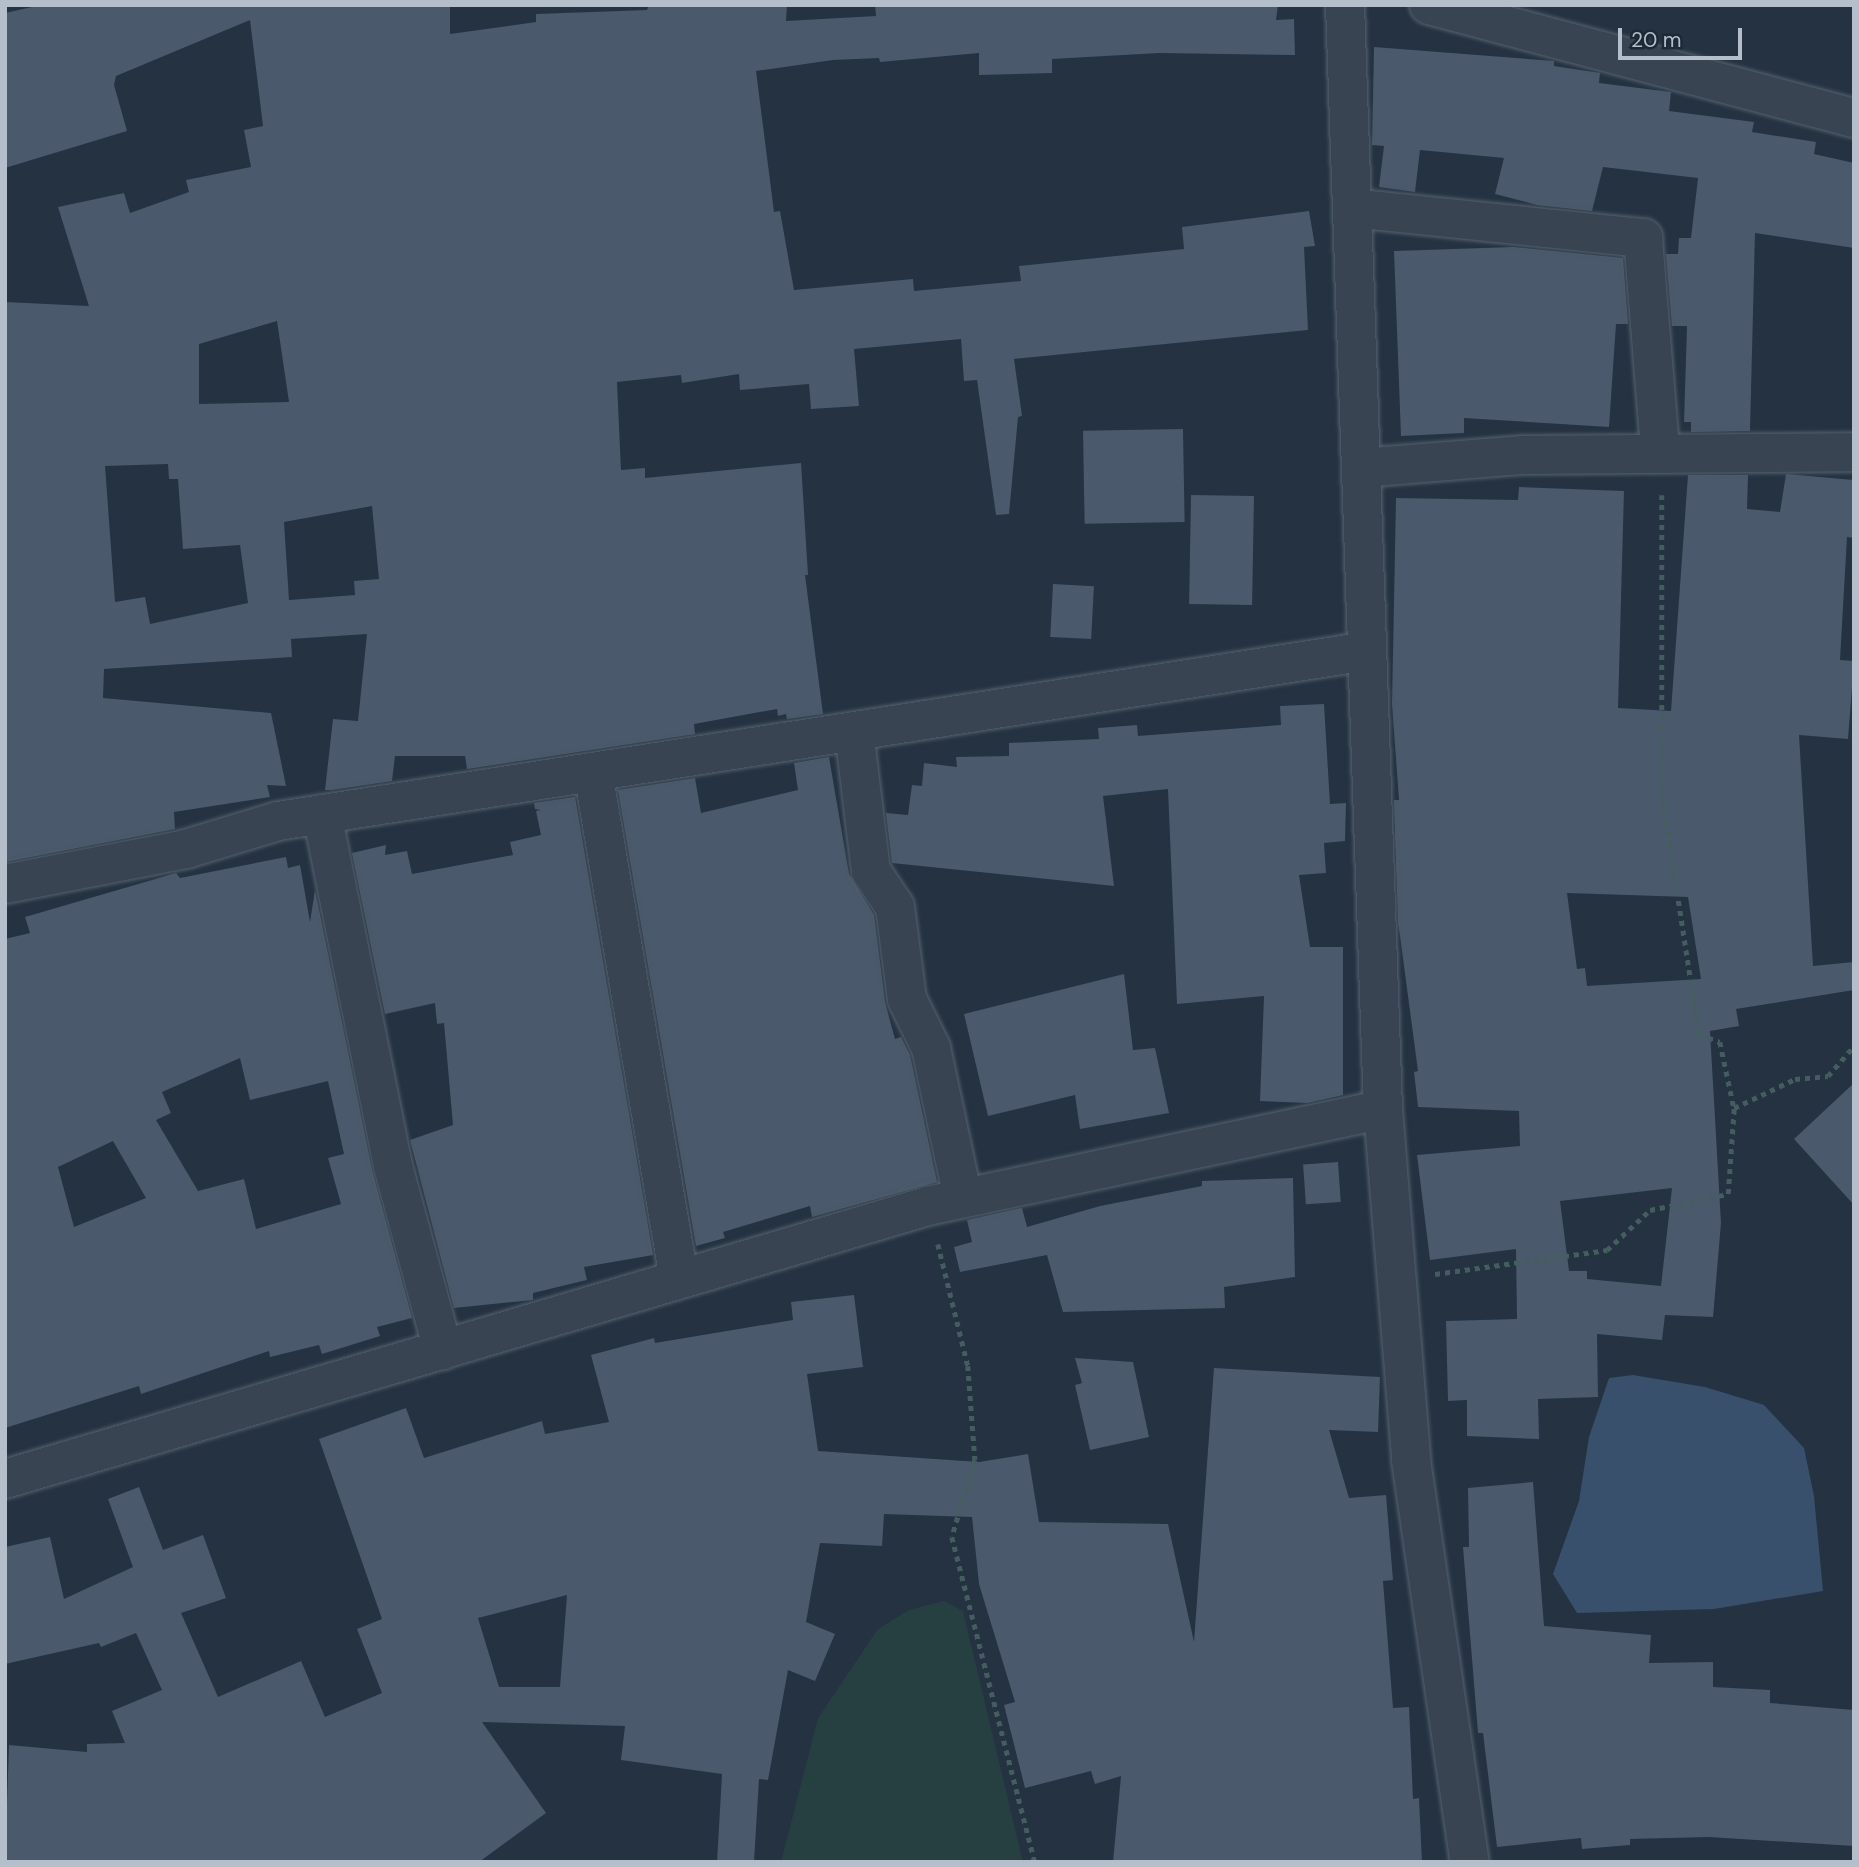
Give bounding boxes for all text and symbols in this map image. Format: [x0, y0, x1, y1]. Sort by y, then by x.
scale bar [1621, 14, 1745, 58]
text: 20 m [1631, 26, 1682, 54]

